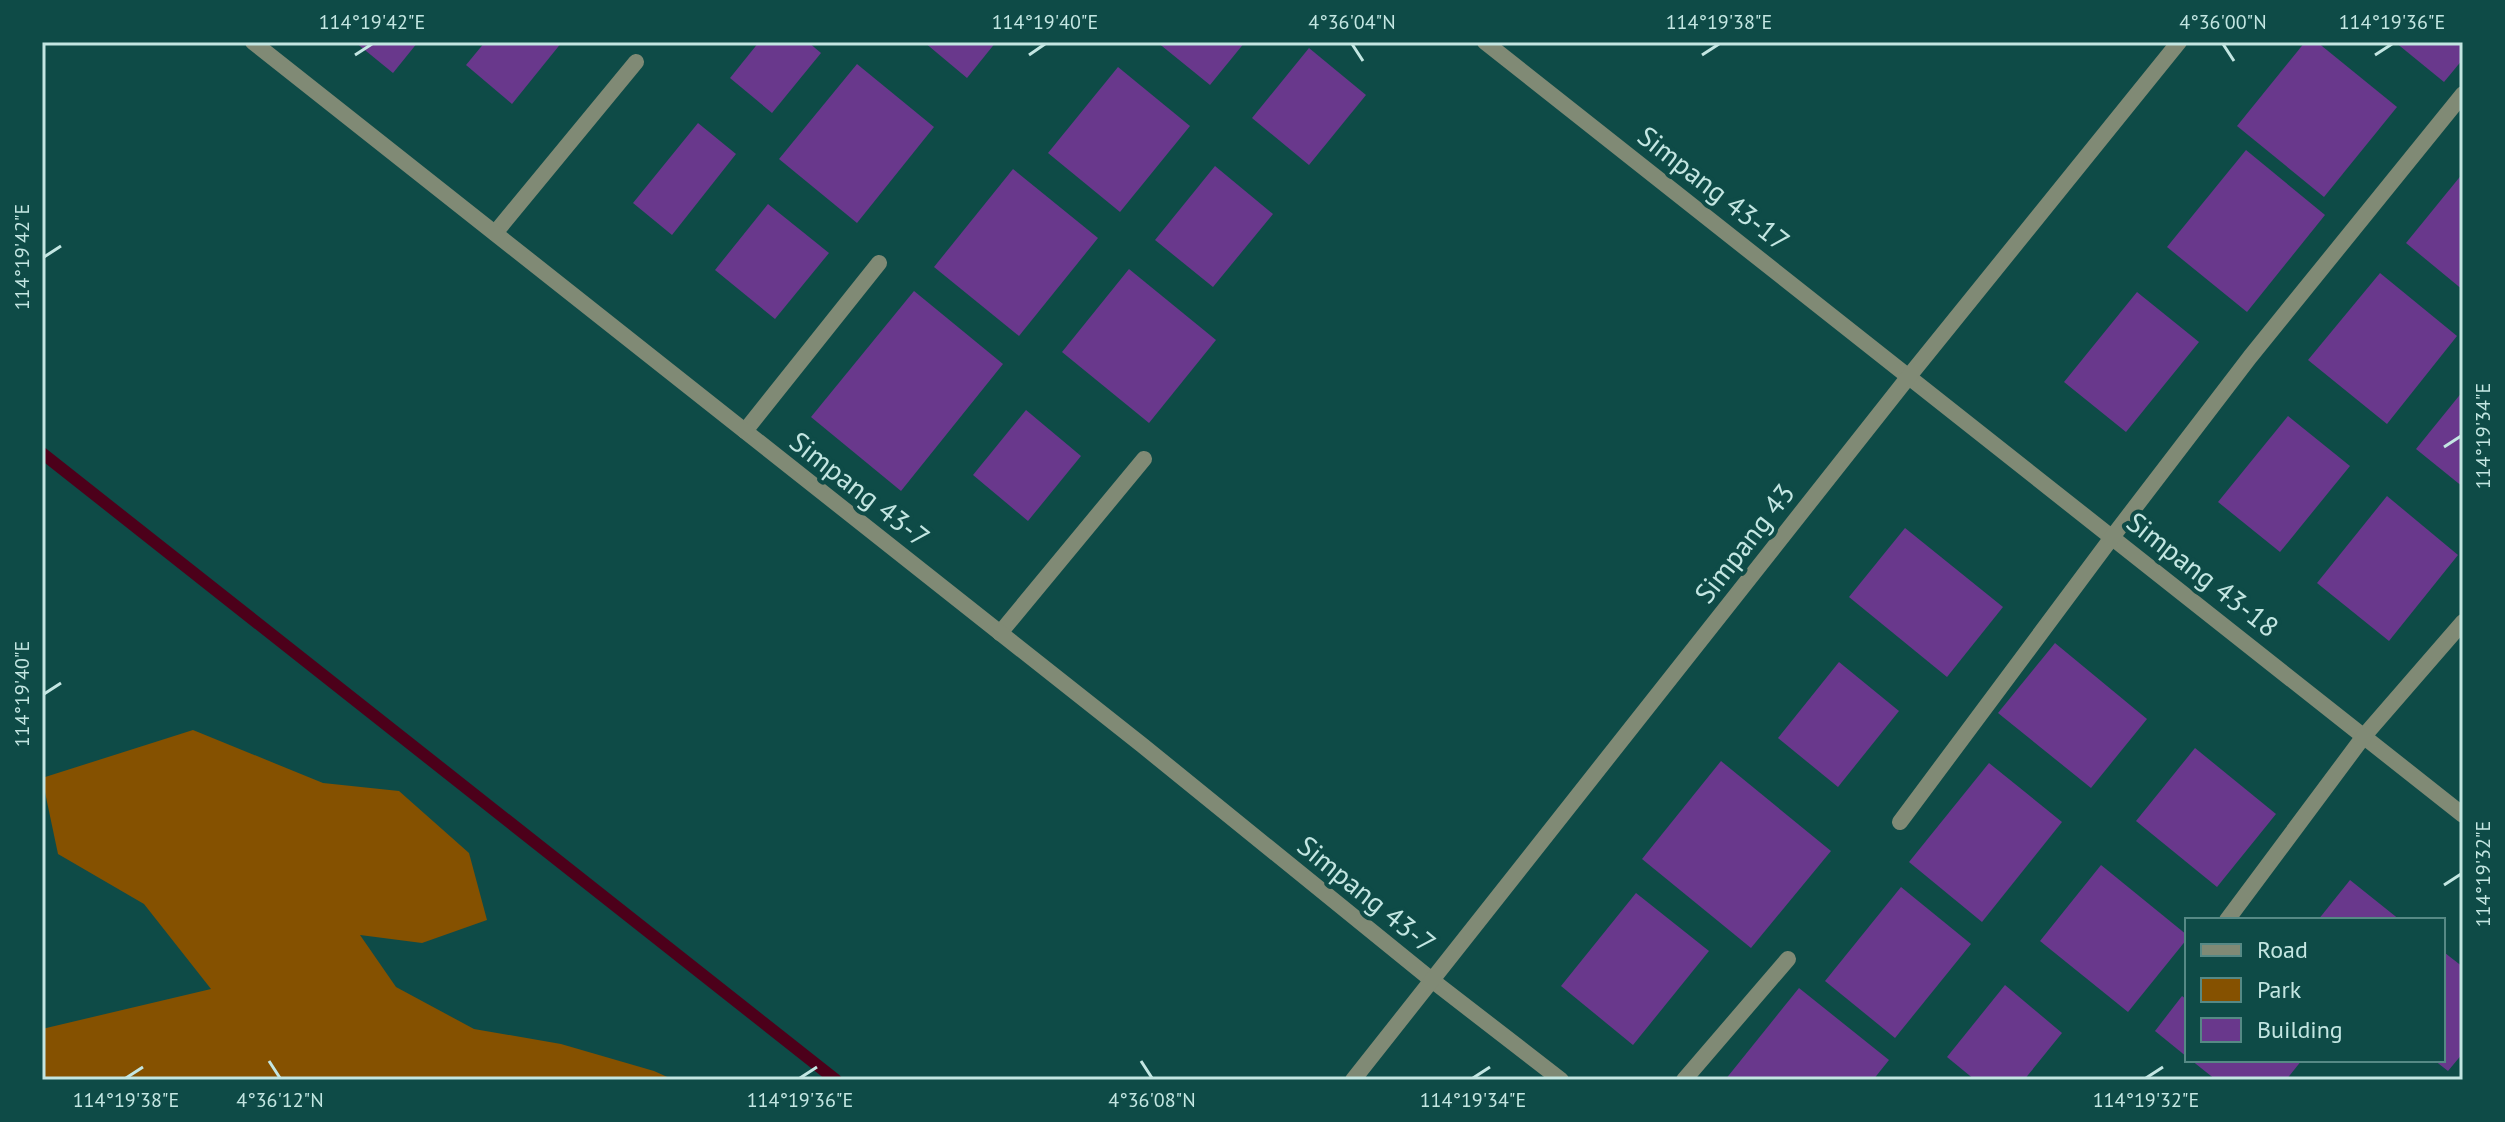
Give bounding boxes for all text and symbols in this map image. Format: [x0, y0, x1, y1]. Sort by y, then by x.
text: 114°19'42"E [319, 9, 425, 35]
text: 114°19'40"E [992, 9, 1098, 35]
text: 4°36'04"N [1308, 9, 1396, 35]
text: 114°19'38"E [1666, 9, 1772, 35]
text: 4°36'00"N [2179, 9, 2267, 35]
text: 114°19'36"E [2339, 9, 2445, 35]
street label: Simpang 43-17 [1630, 117, 1798, 259]
text: 114°19'42"E [9, 204, 35, 310]
text: 114°19'34"E [2470, 383, 2496, 489]
street label: Simpang 43-7 [782, 423, 938, 555]
street label: Simpang 43 [1686, 475, 1802, 611]
street label: Simpang 43-18 [2119, 503, 2287, 645]
text: 114°19'40"E [9, 641, 35, 747]
text: 114°19'32"E [2470, 821, 2496, 927]
street label: Simpang 43-7 [1290, 827, 1444, 961]
legend [2185, 918, 2445, 1062]
text: Road [2257, 934, 2308, 965]
text: Park [2257, 974, 2302, 1005]
text: Building [2257, 1014, 2343, 1045]
text: 114°19'38"E [73, 1087, 179, 1113]
text: 4°36'12"N [236, 1087, 324, 1113]
text: 114°19'36"E [747, 1087, 853, 1113]
text: 4°36'08"N [1108, 1087, 1196, 1113]
text: 114°19'34"E [1420, 1087, 1526, 1113]
text: 114°19'32"E [2093, 1087, 2199, 1113]

